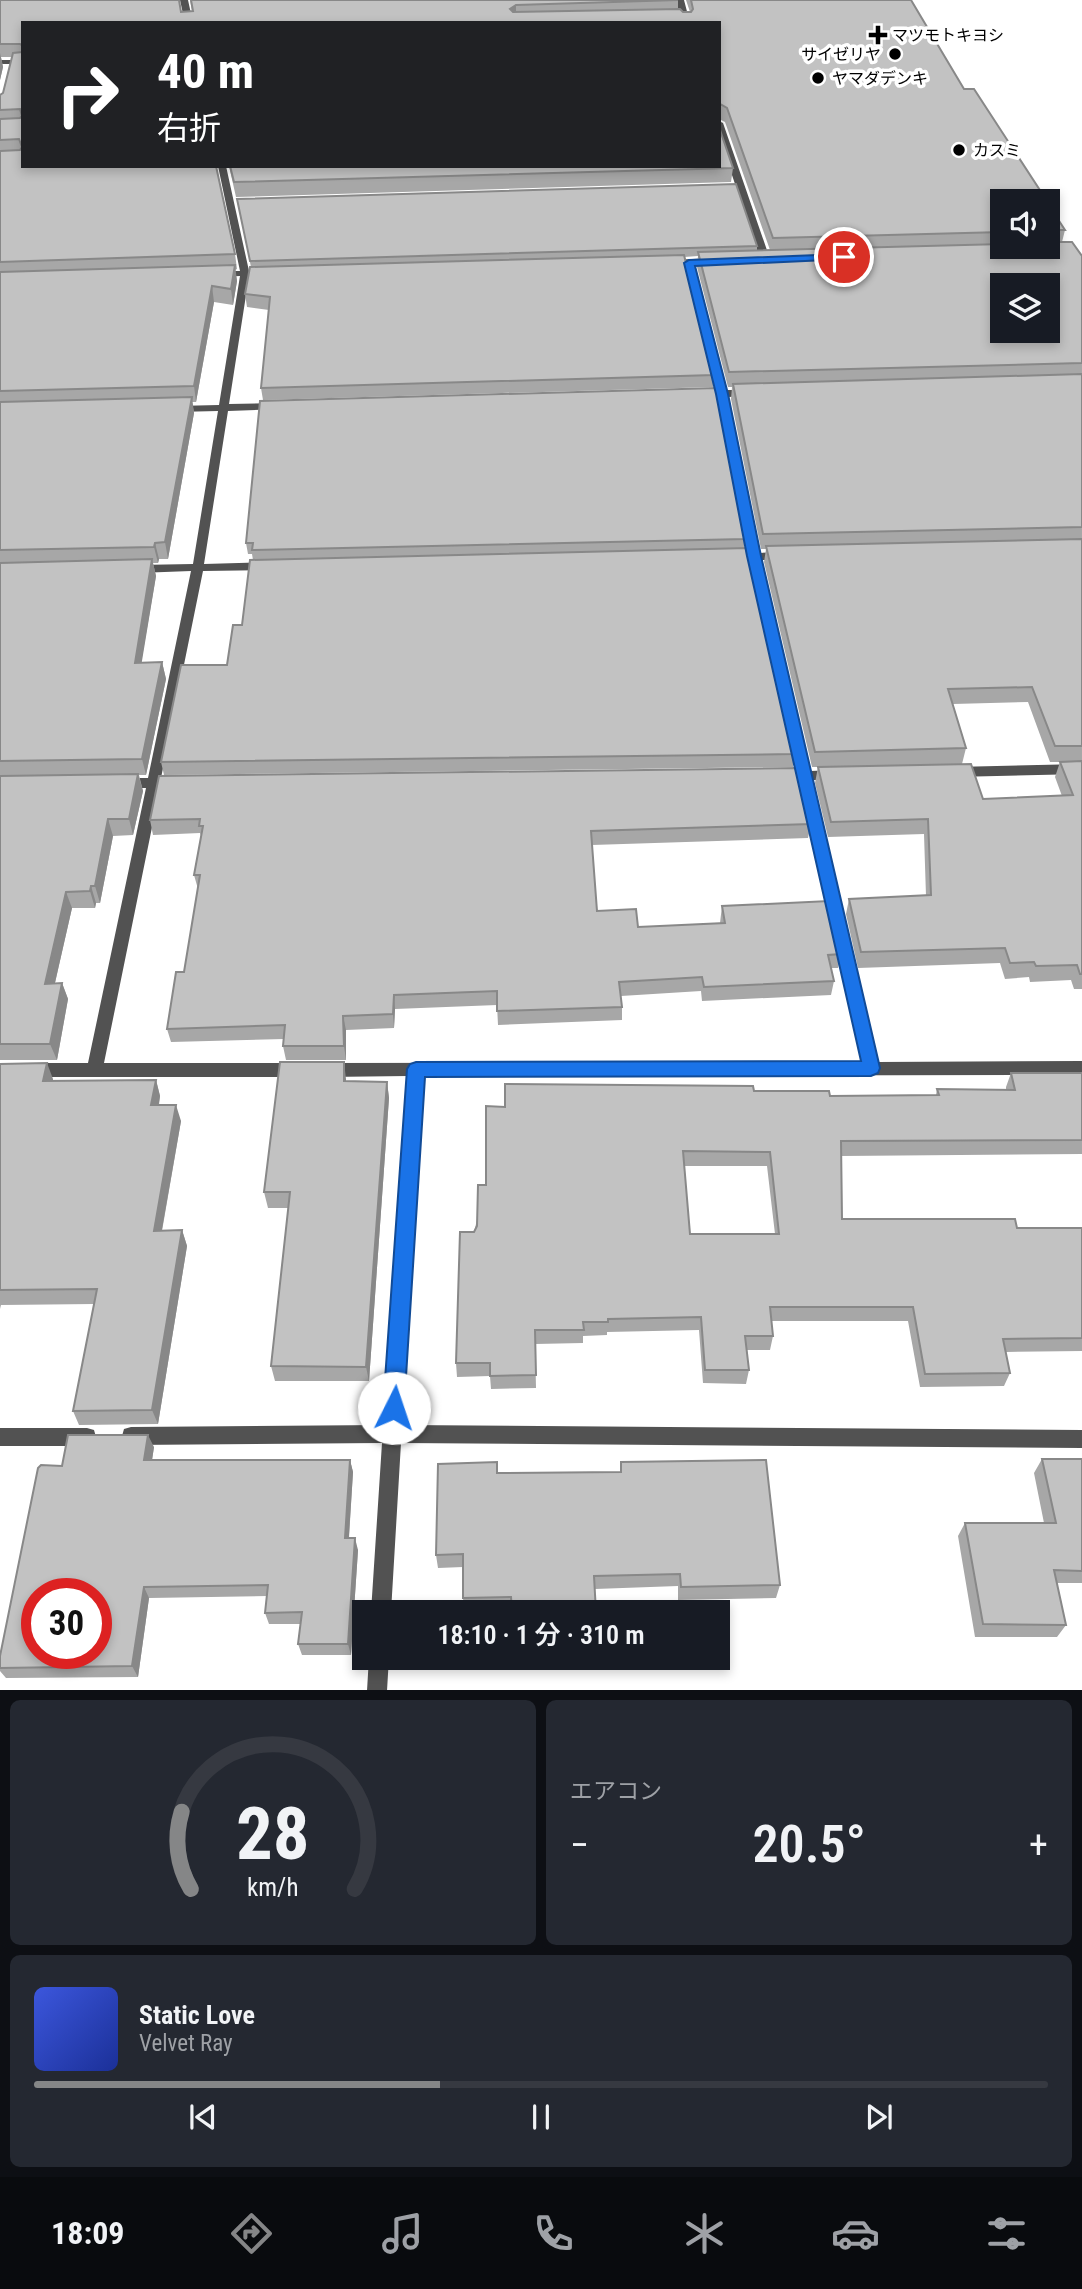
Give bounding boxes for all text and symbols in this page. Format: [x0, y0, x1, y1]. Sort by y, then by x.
place label: マツモトキヨシ [892, 26, 1004, 45]
marker: マツモトキヨシ [870, 27, 886, 43]
text: 40 m [157, 43, 254, 100]
place label: サイゼリヤ [801, 45, 881, 64]
marker: サイゼリヤ [887, 46, 903, 62]
icon: right [42, 49, 133, 140]
place label: ヤマダデンキ [832, 69, 928, 88]
marker: ヤマダデンキ [810, 70, 826, 86]
text: 右折 [157, 109, 221, 147]
place label: カスミ [973, 141, 1021, 160]
marker: カスミ [951, 142, 967, 158]
map controls [990, 189, 1060, 343]
button: sound [990, 189, 1060, 259]
pin [814, 227, 874, 287]
icon: arrive [825, 238, 863, 276]
button: layers [990, 273, 1060, 343]
position arrow [357, 1371, 431, 1445]
speed limit sign: 30 [21, 1578, 112, 1669]
text: 18:10 · 1 分 · 310 m [437, 1620, 645, 1650]
text: エアコン [570, 1778, 662, 1805]
text: 28 [236, 1791, 310, 1877]
text: 20.5° [752, 1814, 866, 1875]
text: − [570, 1823, 589, 1867]
text: + [1029, 1823, 1048, 1867]
text: km/h [247, 1872, 299, 1901]
text: Static Love [139, 2000, 255, 2030]
text: Velvet Ray [139, 2030, 233, 2057]
icon: previous [184, 2098, 222, 2136]
icon: pause [522, 2098, 560, 2136]
icon: next [860, 2098, 898, 2136]
icon: directions [227, 2209, 276, 2258]
icon: music [378, 2209, 427, 2258]
icon: phone [529, 2209, 578, 2258]
icon: climate [680, 2209, 729, 2258]
icon: car [831, 2209, 880, 2258]
icon: filters [982, 2209, 1031, 2258]
text: 18:09 [51, 2214, 124, 2252]

